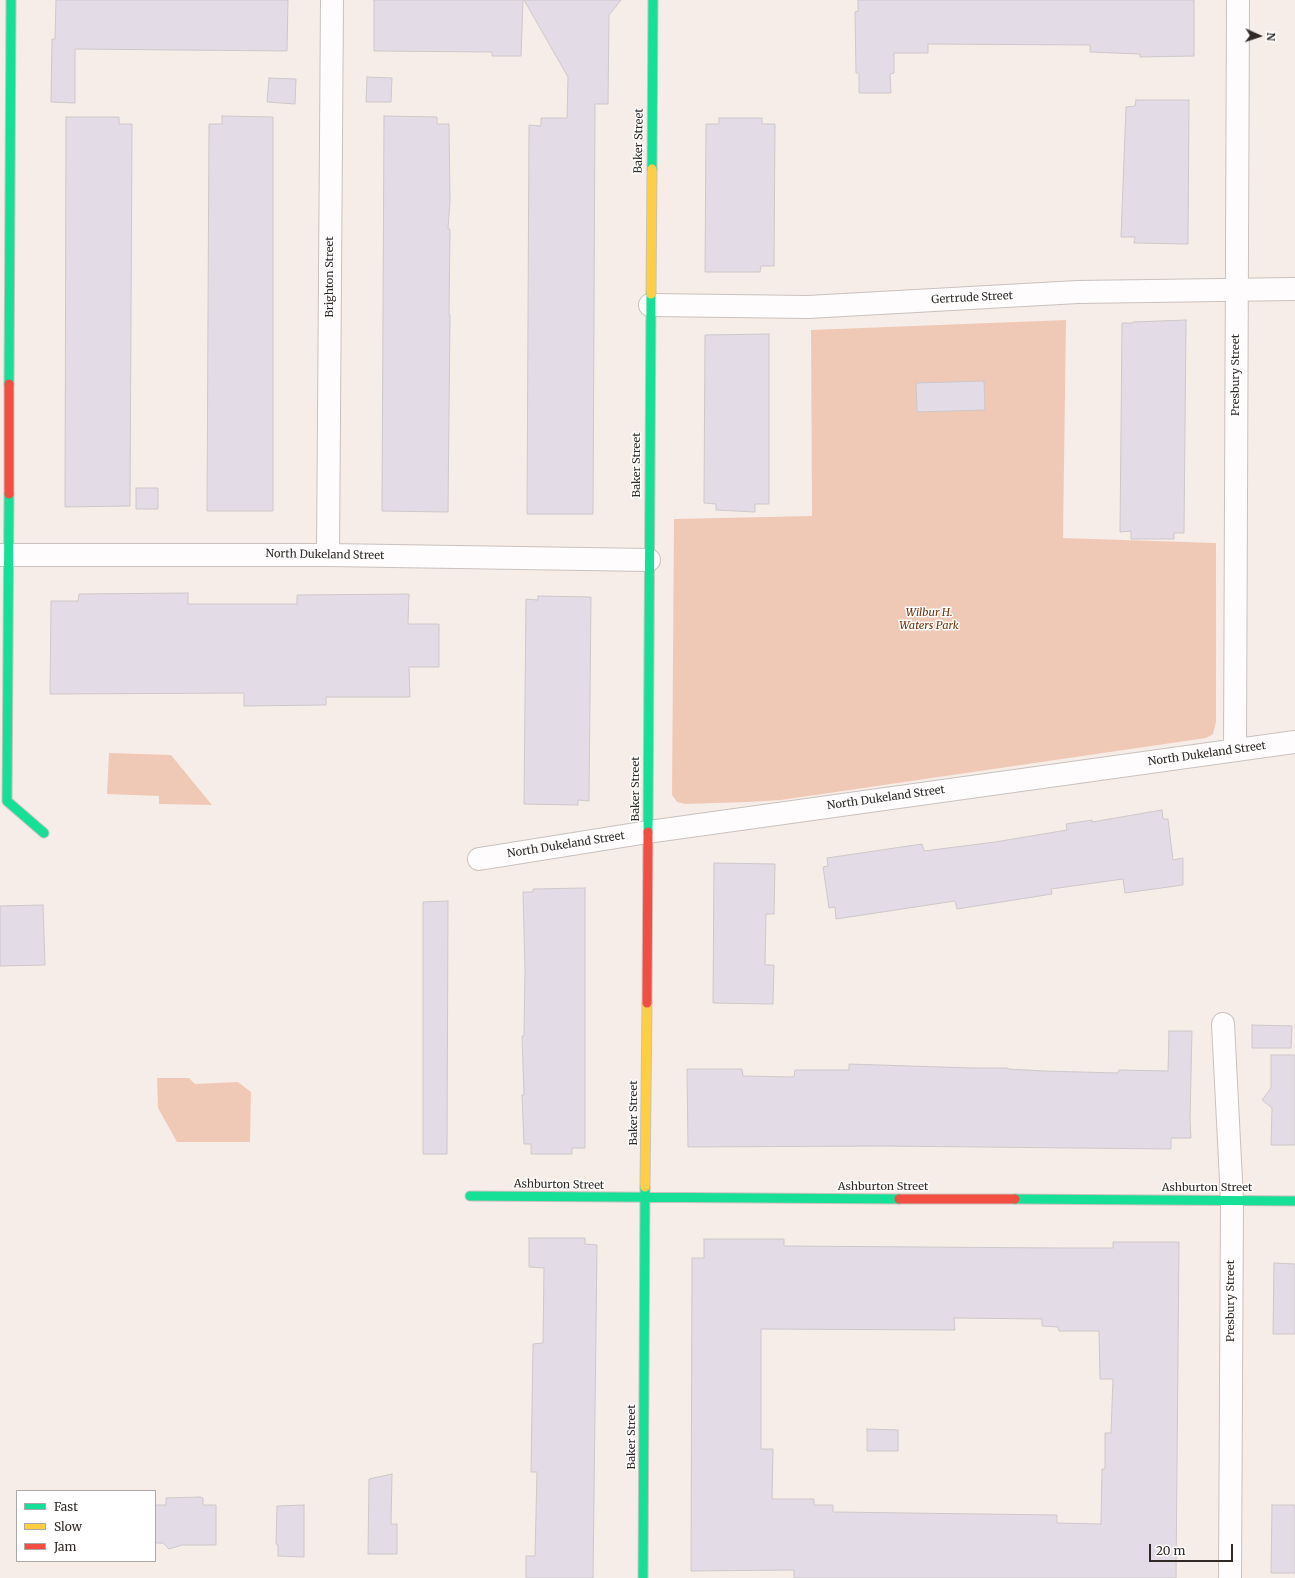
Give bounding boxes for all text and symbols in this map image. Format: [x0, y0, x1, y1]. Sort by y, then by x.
north arrow [1239, 16, 1279, 56]
text: N [1264, 32, 1278, 41]
street label: Baker Street [632, 108, 646, 174]
street label: Brighton Street [323, 236, 337, 318]
street label: Gertrude Street [931, 289, 1013, 307]
street label: Presbury Street [1229, 334, 1243, 416]
street label: Baker Street [630, 433, 644, 497]
street label: North Dukeland Street [266, 547, 384, 563]
park label: Wilbur H. Waters Park [899, 606, 959, 632]
street label: North Dukeland Street [1147, 739, 1267, 769]
street label: Baker Street [629, 757, 643, 821]
street label: North Dukeland Street [826, 783, 946, 813]
street label: North Dukeland Street [506, 829, 626, 861]
street label: Baker Street [627, 1081, 641, 1145]
street label: Ashburton Street [514, 1178, 604, 1192]
street label: Ashburton Street [838, 1180, 928, 1194]
street label: Ashburton Street [1162, 1181, 1252, 1195]
street label: Presbury Street [1224, 1260, 1238, 1342]
street label: Baker Street [625, 1405, 639, 1469]
legend [16, 1490, 156, 1562]
text: Fast [54, 1499, 78, 1514]
text: Slow [54, 1519, 82, 1534]
scale bar [1151, 1536, 1235, 1562]
text: Jam [54, 1539, 76, 1554]
text: 20 m [1156, 1543, 1185, 1558]

